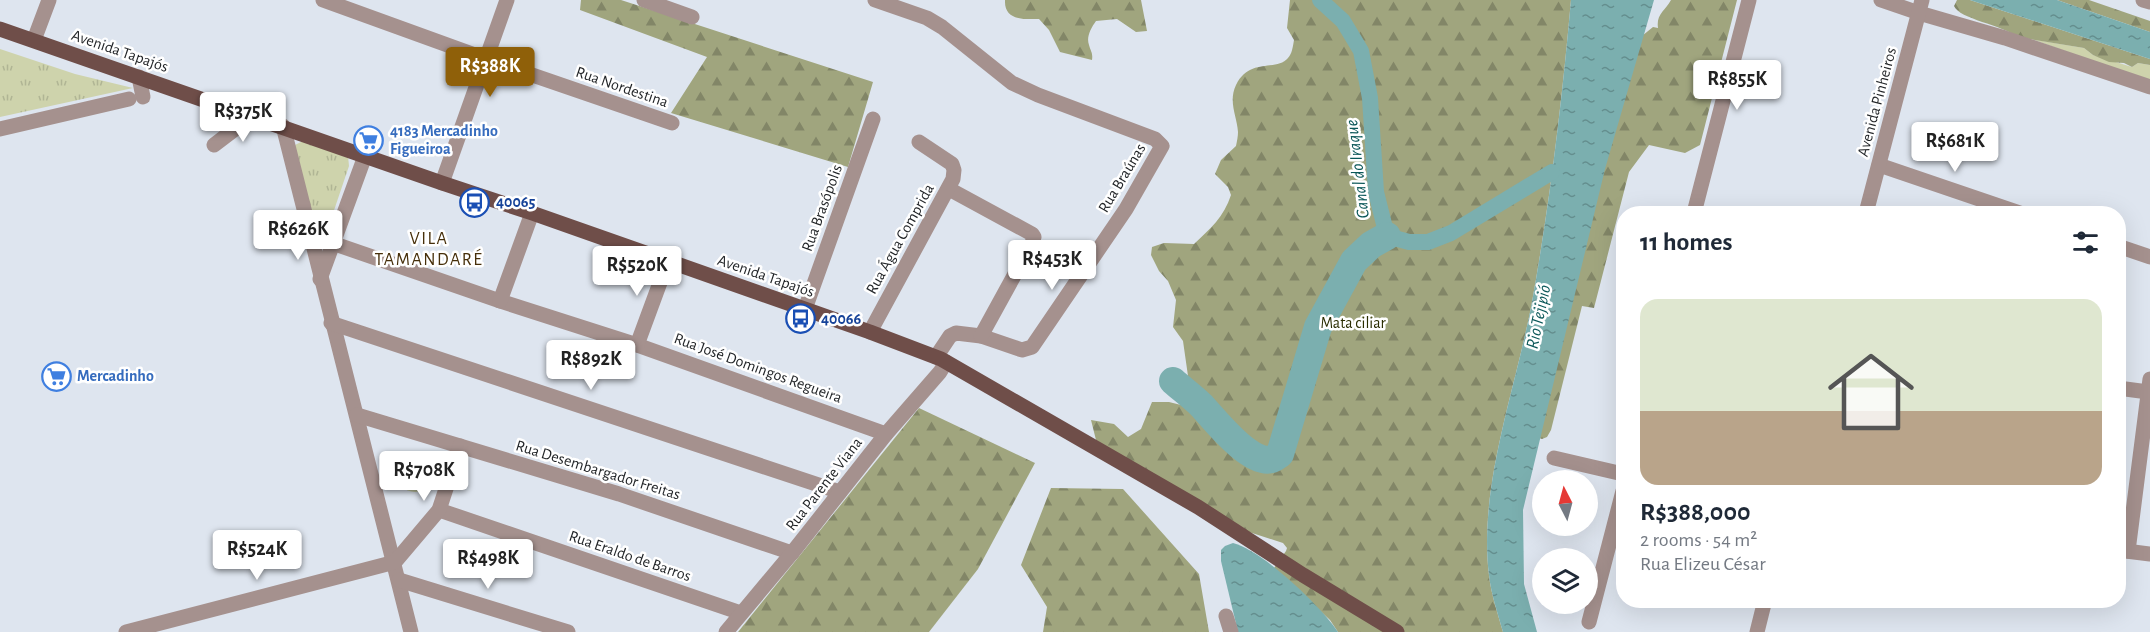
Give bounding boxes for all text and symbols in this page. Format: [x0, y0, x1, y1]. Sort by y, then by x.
street label: Avenida Tapajós [69, 27, 170, 76]
street label: Avenida Pinheiros [1855, 46, 1899, 158]
pin: R$388K [441, 47, 539, 98]
text: R$388K [460, 56, 520, 76]
pin: R$855K [1688, 60, 1786, 111]
street label: Rua Nordestina [574, 64, 670, 110]
text: R$855K [1707, 69, 1767, 89]
pin: R$375K [194, 92, 292, 143]
text: R$375K [214, 101, 272, 121]
water label: Canal do Iraque [1343, 118, 1373, 219]
pin: R$681K [1906, 122, 2004, 173]
place label: 4183 Mercadinho Figueiroa [390, 123, 498, 157]
supermarket icon: 4183 Mercadinho Figueiroa [353, 124, 385, 156]
text: R$681K [1925, 131, 1985, 151]
street label: Rua Braúnas [1095, 141, 1149, 215]
street label: Rua Brasópolis [799, 162, 845, 254]
street label: Rua Água Comprida [861, 180, 937, 297]
bus stop icon: 40065 [459, 186, 491, 218]
place label: 40065 [496, 194, 535, 210]
pin: R$626K [249, 210, 347, 261]
text: R$626K [267, 219, 329, 239]
icon: filters [2069, 226, 2102, 259]
text: 11 homes [1640, 229, 1732, 255]
district label: VILA TAMANDARÉ [374, 230, 484, 269]
pin: R$453K [1003, 240, 1101, 291]
pin: R$520K [588, 246, 686, 297]
text: R$453K [1022, 249, 1082, 269]
street label: Avenida Tapajós [715, 252, 816, 301]
text: R$520K [607, 255, 667, 275]
water label: Rio Tejipió [1523, 283, 1555, 351]
bus stop icon: 40066 [784, 303, 816, 335]
place label: 40066 [821, 311, 861, 327]
park label: Mata ciliar [1320, 315, 1386, 331]
street label: Rua José Domingos Regueira [672, 330, 844, 406]
icon: home [1817, 338, 1925, 446]
pin: R$892K [542, 340, 640, 391]
text: R$892K [560, 349, 622, 369]
supermarket icon: Mercadinho [40, 360, 72, 392]
place label: Mercadinho [77, 368, 154, 384]
street label: Rua Parente Viana [783, 434, 865, 534]
street label: Rua Desembargador Freitas [514, 437, 682, 503]
pin: R$708K [375, 451, 473, 502]
text: R$708K [393, 460, 455, 480]
north arrow [1532, 470, 1598, 536]
map controls [1532, 470, 1598, 614]
text: R$388,000 [1640, 499, 1750, 525]
street label: Rua Eraldo de Barros [567, 528, 693, 584]
pin: R$524K [208, 530, 306, 581]
text: 2 rooms · 54 m² [1640, 530, 1757, 550]
text: R$524K [227, 539, 287, 559]
pin: R$498K [439, 539, 537, 590]
text: R$498K [457, 548, 519, 568]
button: layers [1532, 548, 1598, 614]
text: Rua Elizeu César [1640, 554, 1766, 574]

